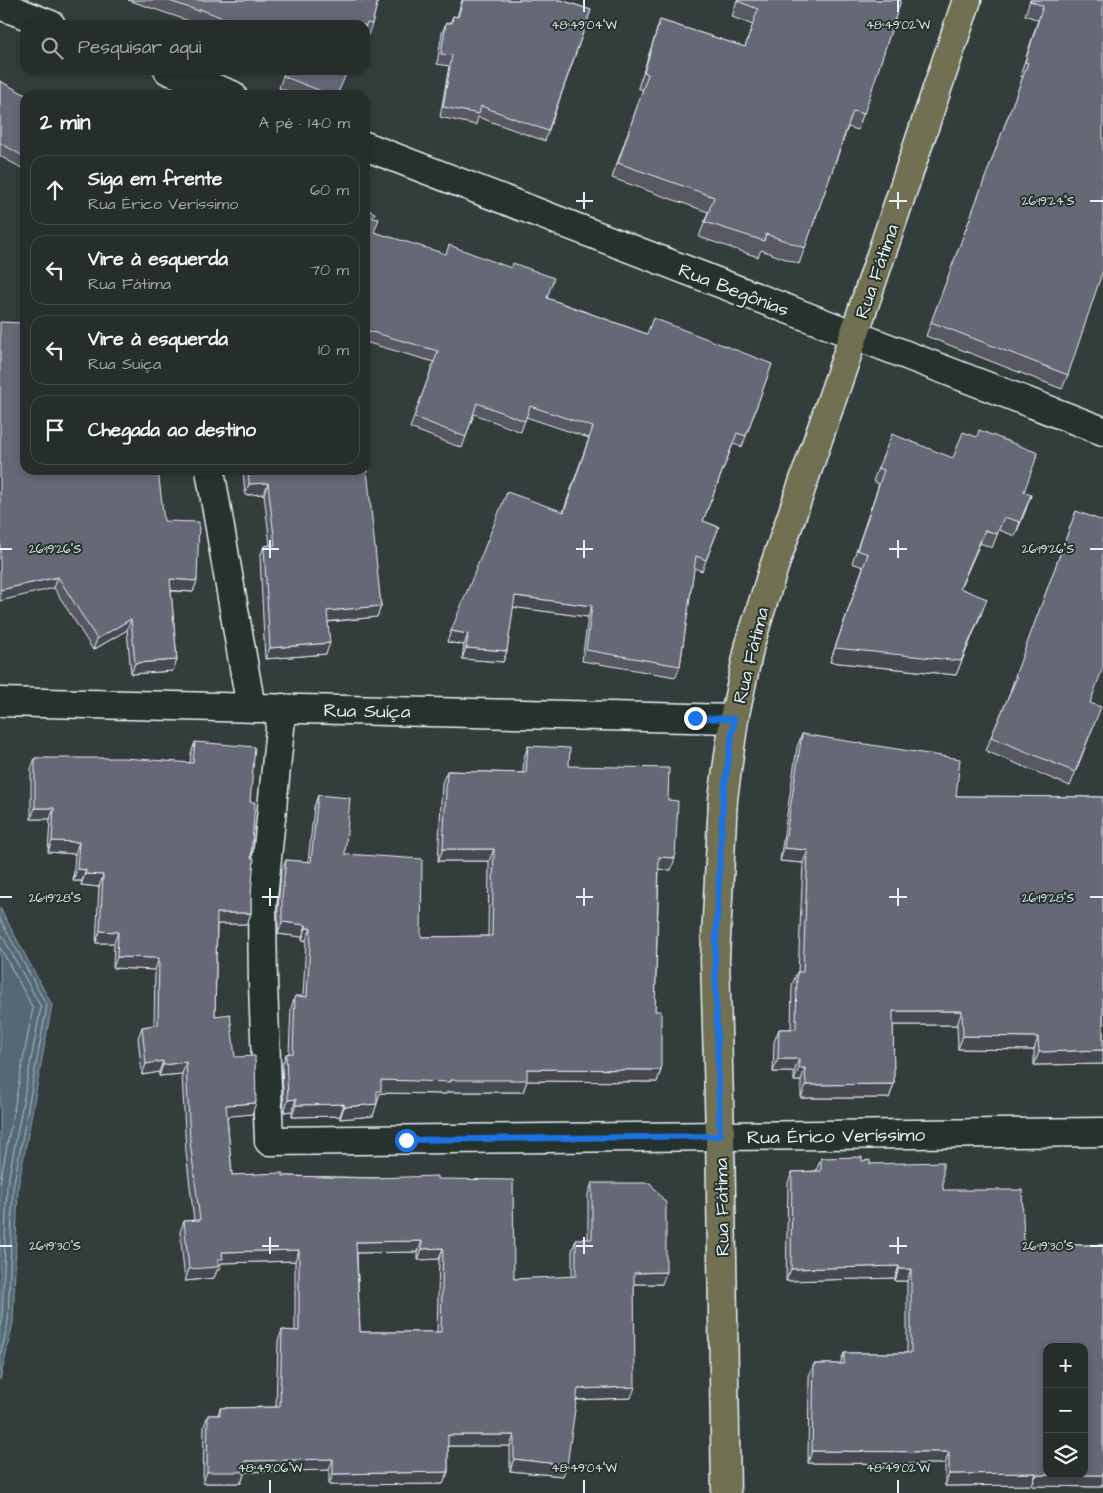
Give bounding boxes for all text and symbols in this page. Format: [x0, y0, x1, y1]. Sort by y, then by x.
text: 48°49'04"W [551, 17, 617, 34]
text: 48°49'02"W [866, 17, 931, 34]
search box [20, 20, 370, 75]
icon: search [38, 34, 66, 62]
text: Pesquisar aqui [78, 34, 201, 61]
text: 2 min [40, 108, 90, 137]
text: A pé · 140 m [259, 112, 350, 134]
text: Siga em frente [88, 166, 222, 193]
icon: ahead [41, 176, 69, 204]
text: 60 m [310, 179, 349, 201]
text: Rua Érico Veríssimo [88, 193, 238, 215]
text: 26°19'24"S [1022, 193, 1075, 210]
street label: Rua Fátima [849, 220, 906, 322]
text: Vire à esquerda [88, 246, 228, 273]
icon: left [41, 256, 69, 284]
street label: Rua Begônias [674, 257, 793, 325]
text: 70 m [310, 259, 349, 281]
text: Rua Fátima [88, 273, 171, 295]
text: Vire à esquerda [88, 326, 228, 353]
icon: left [41, 336, 69, 364]
text: 10 m [318, 339, 349, 361]
text: Rua Suíça [88, 353, 161, 375]
icon: arrive [41, 416, 69, 444]
text: Chegada ao destino [88, 417, 256, 444]
text: 26°19'26"S [29, 541, 81, 558]
text: 26°19'26"S [1022, 541, 1074, 558]
street label: Rua Fátima [726, 604, 777, 706]
street label: Rua Suíça [323, 697, 411, 726]
route end [684, 707, 707, 730]
text: 26°19'28"S [29, 890, 82, 907]
text: 26°19'28"S [1022, 890, 1075, 907]
street label: Rua Érico Veríssimo [747, 1121, 926, 1152]
route start [395, 1129, 418, 1152]
street label: Rua Fátima [708, 1157, 737, 1256]
text: 26°19'30"S [29, 1238, 81, 1255]
text: 26°19'30"S [1022, 1238, 1074, 1255]
map controls [1043, 1343, 1088, 1478]
button: + [1043, 1343, 1088, 1388]
button: − [1043, 1388, 1088, 1433]
button: layers [1043, 1433, 1088, 1478]
text: 48°49'06"W [238, 1460, 303, 1477]
text: 48°49'04"W [551, 1460, 617, 1477]
text: 48°49'02"W [866, 1460, 931, 1477]

